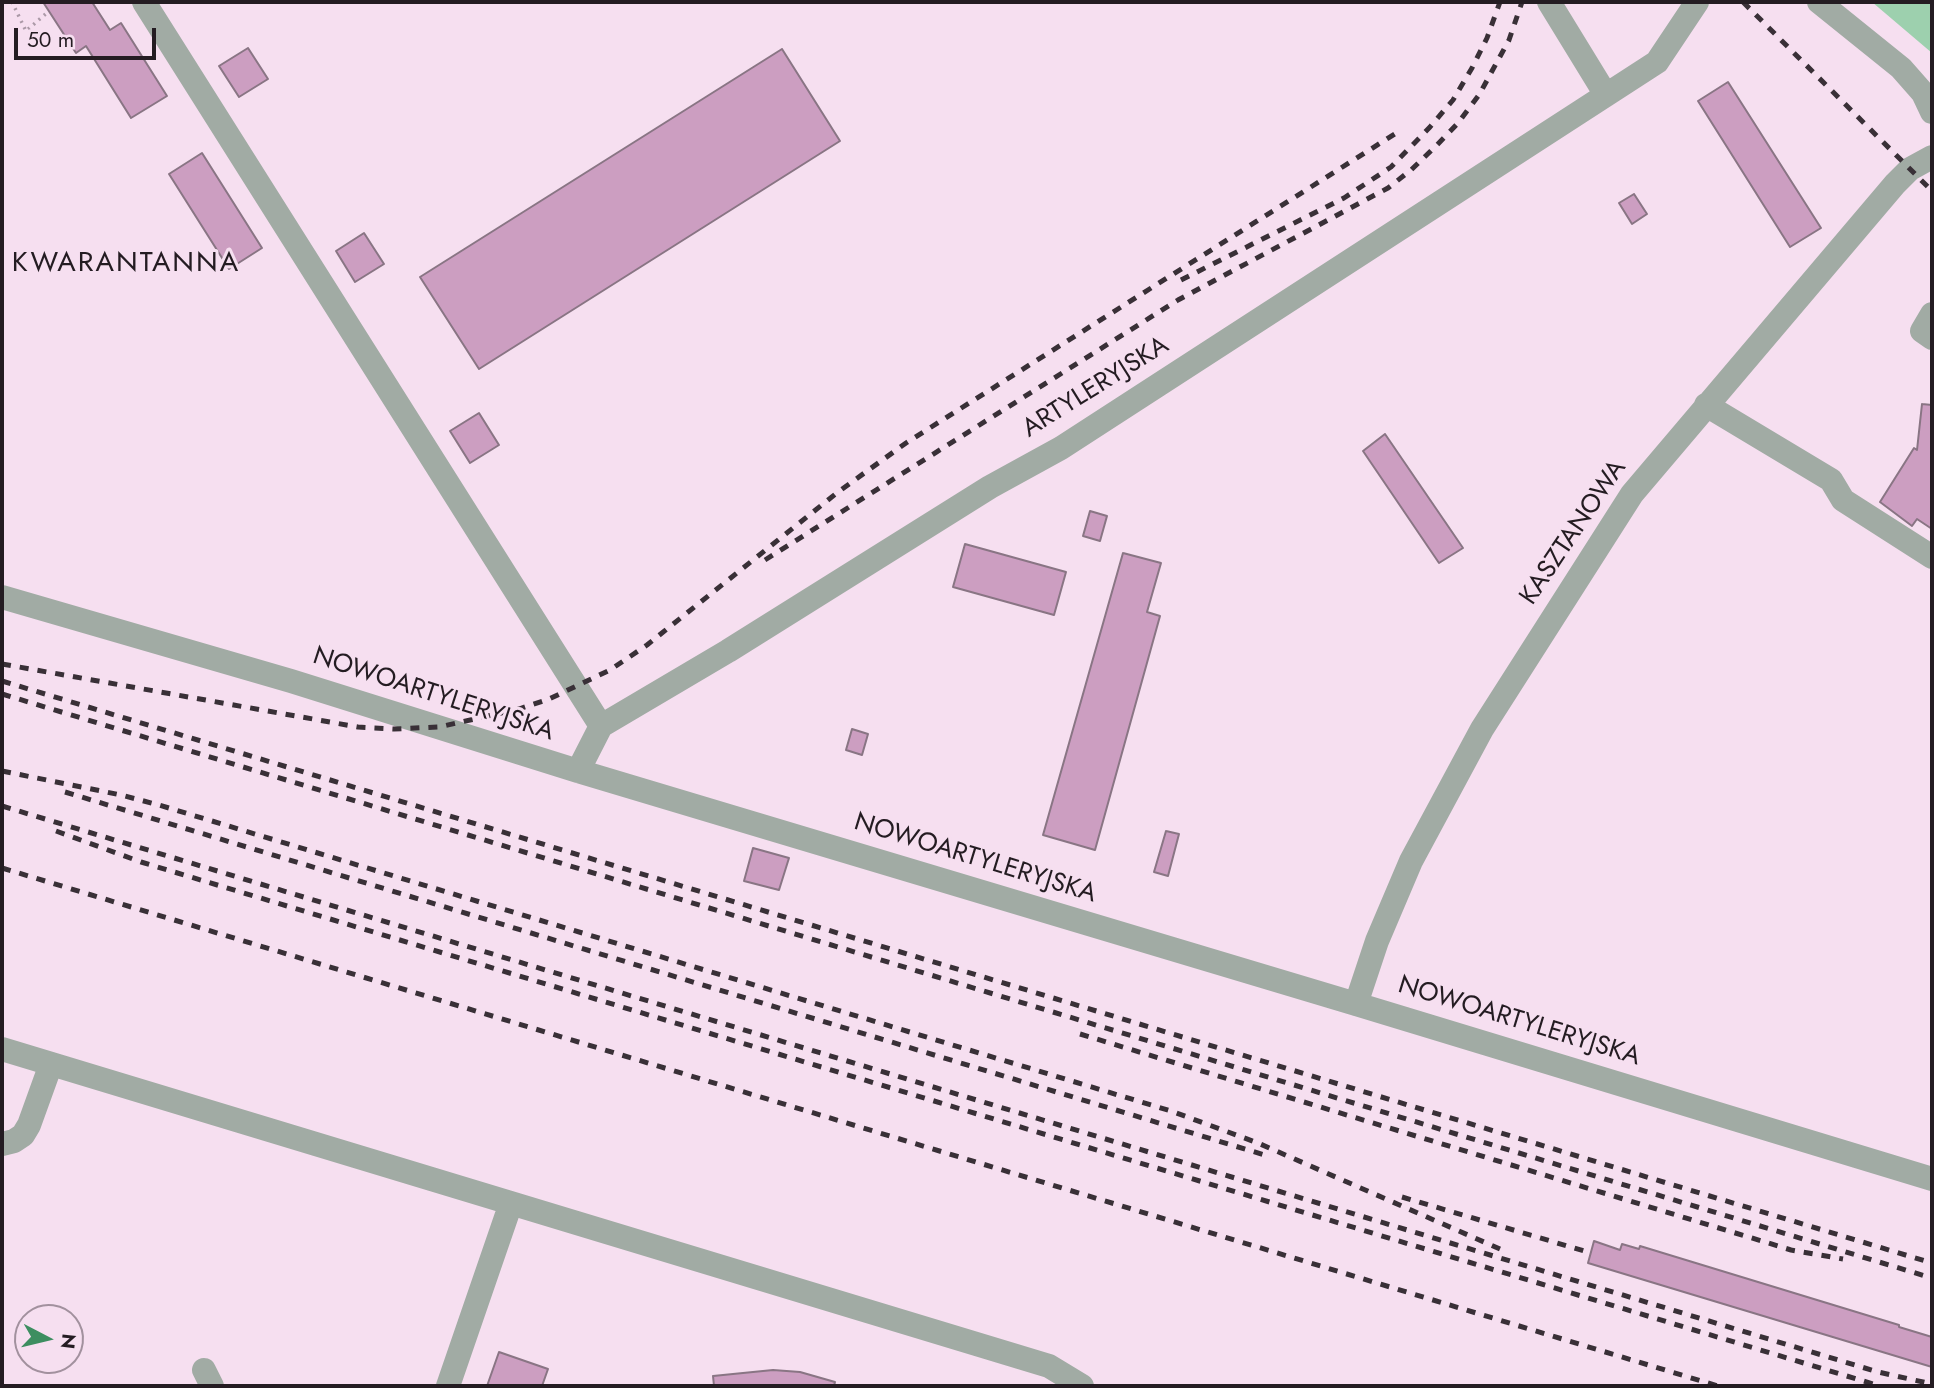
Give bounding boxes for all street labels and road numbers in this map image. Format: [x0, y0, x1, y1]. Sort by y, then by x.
street label: ARTYLERYJSKA [1017, 331, 1175, 445]
street label: KASZTANOWA [1514, 455, 1634, 611]
street label: NOWOARTYLERYJSKA [308, 641, 558, 749]
street label: NOWOARTYLERYJSKA [850, 807, 1100, 911]
street label: NOWOARTYLERYJSKA [1394, 970, 1644, 1074]

